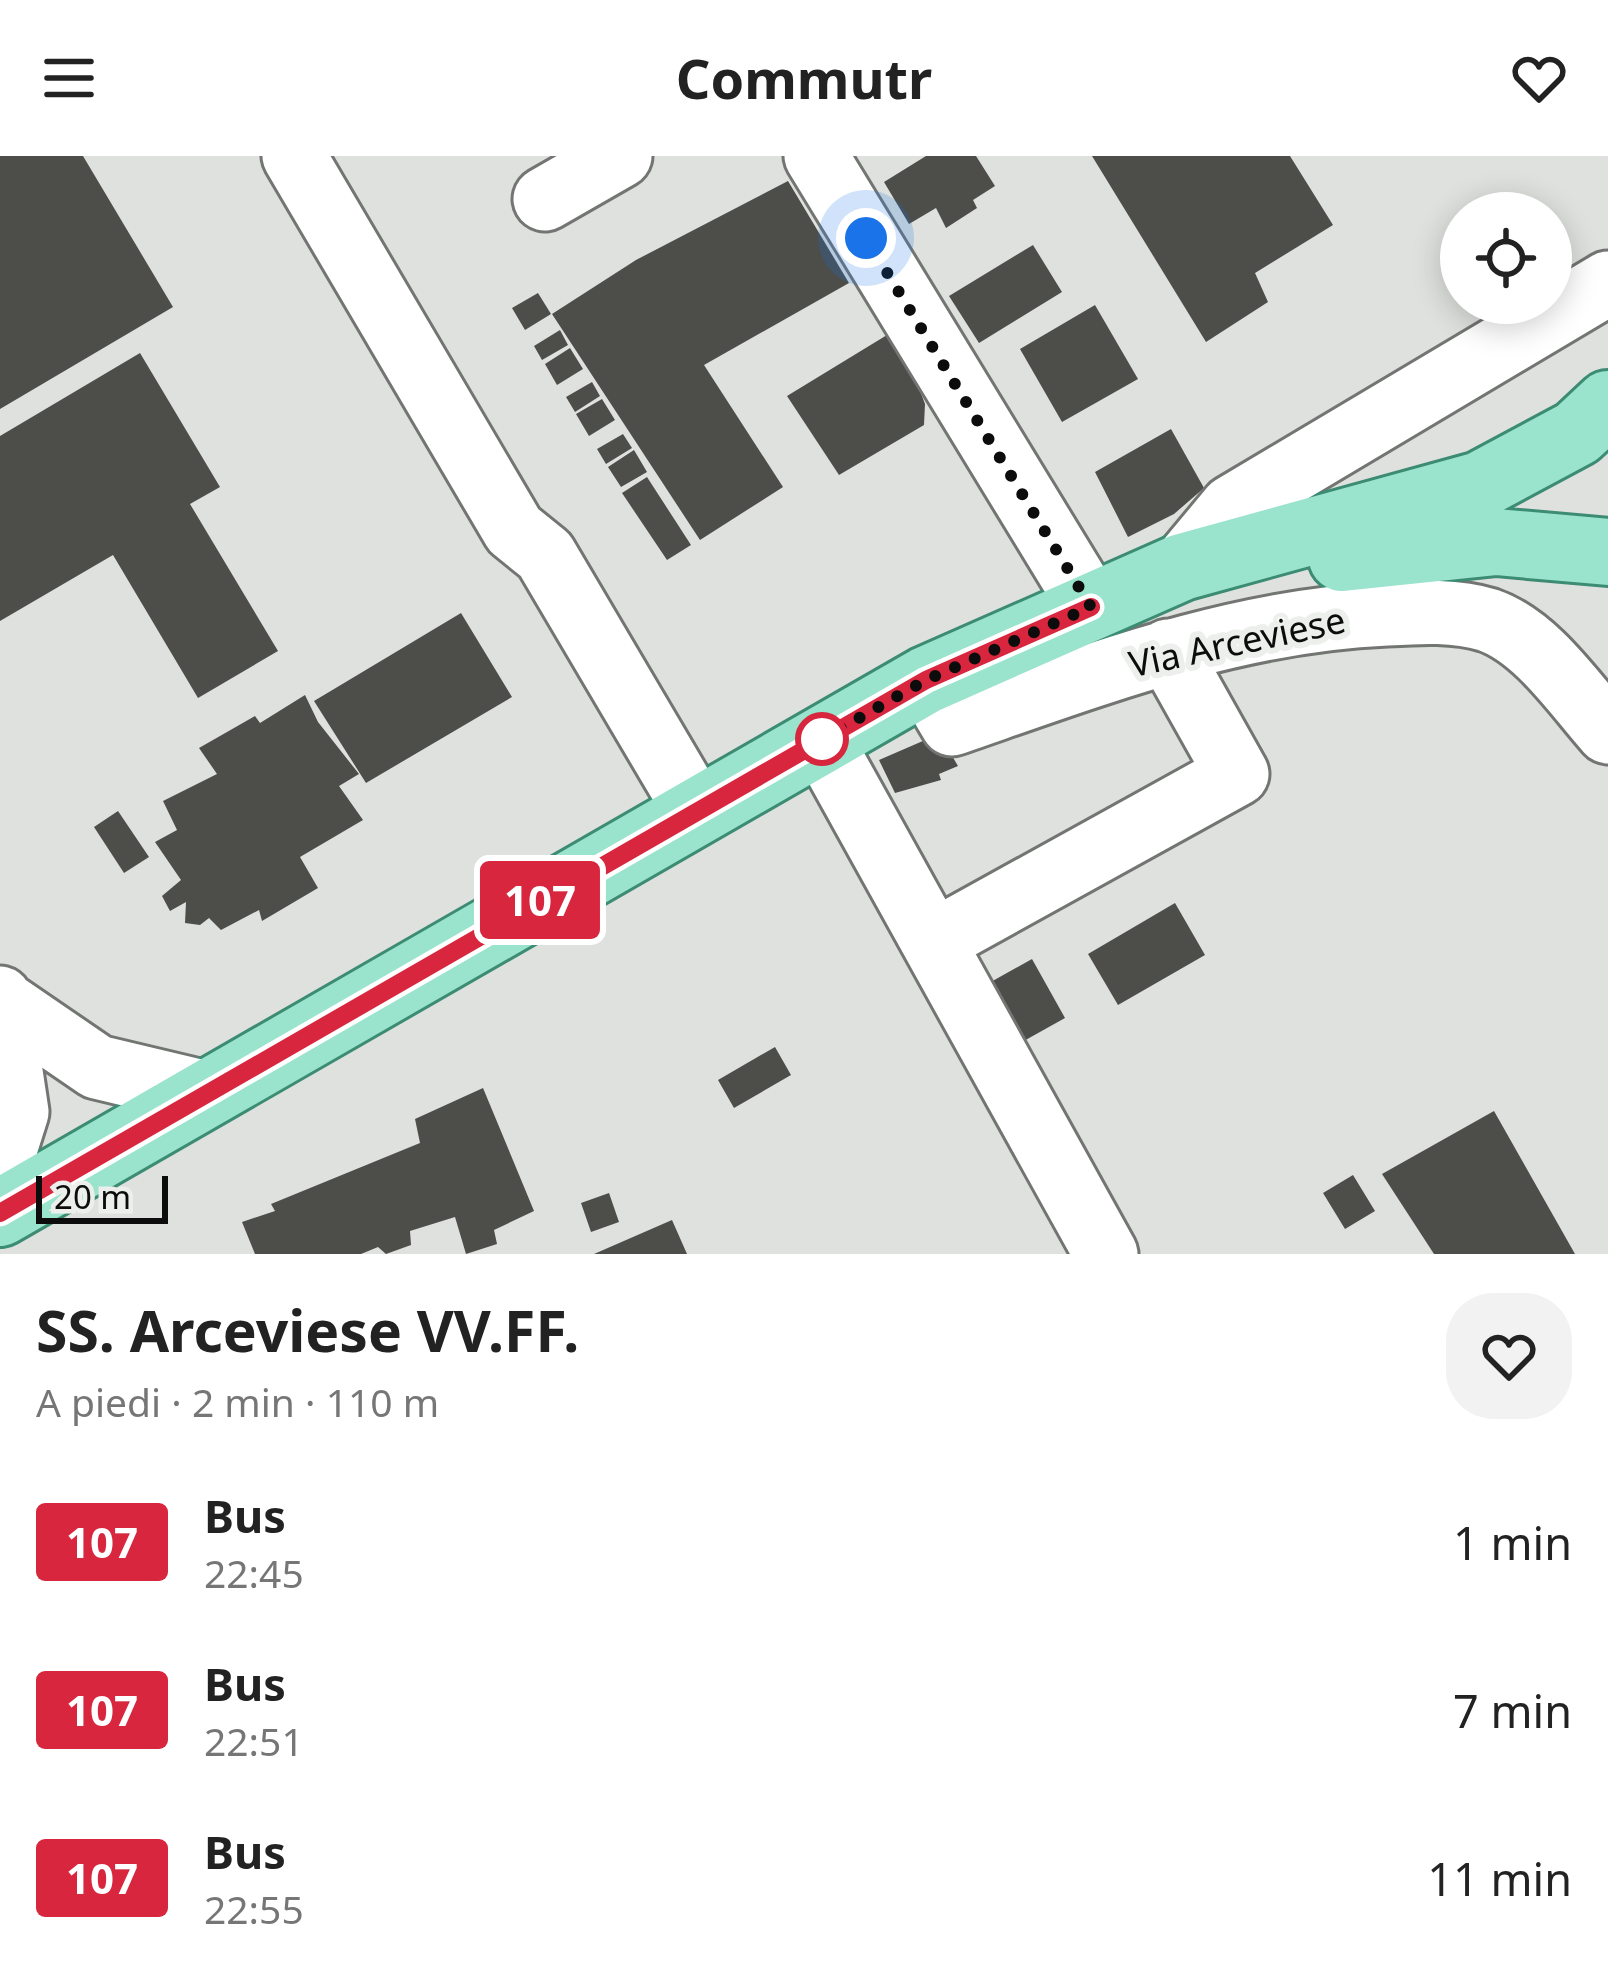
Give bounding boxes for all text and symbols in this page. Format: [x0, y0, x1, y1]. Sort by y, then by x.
text: Commutr [676, 41, 932, 115]
icon: menu [36, 45, 102, 111]
icon: heart [1506, 45, 1572, 111]
map controls [1440, 192, 1572, 324]
button: locate [1440, 192, 1572, 324]
your location [836, 208, 896, 268]
street label: Via Arceviese [1124, 595, 1350, 688]
unlabelled marker [797, 714, 847, 764]
line badge: 107 [471, 861, 609, 939]
text: 107 [504, 871, 576, 928]
scale bar [36, 1170, 168, 1223]
text: 20 m [54, 1174, 131, 1219]
text: SS. Arceviese VV.FF. [36, 1291, 579, 1369]
button: heart [1446, 1293, 1572, 1419]
text: A piedi · 2 min · 110 m [36, 1375, 439, 1428]
text: Bus [204, 1485, 286, 1546]
text: 1 min [1453, 1512, 1572, 1573]
text: 107 [66, 1513, 138, 1570]
text: 22:45 [204, 1546, 304, 1599]
text: Bus [204, 1653, 286, 1714]
text: 7 min [1453, 1680, 1572, 1741]
text: 107 [66, 1681, 138, 1738]
text: 22:51 [204, 1714, 304, 1767]
text: Bus [204, 1821, 286, 1882]
text: 11 min [1427, 1848, 1572, 1909]
text: 107 [66, 1849, 138, 1906]
text: 22:55 [204, 1882, 304, 1935]

